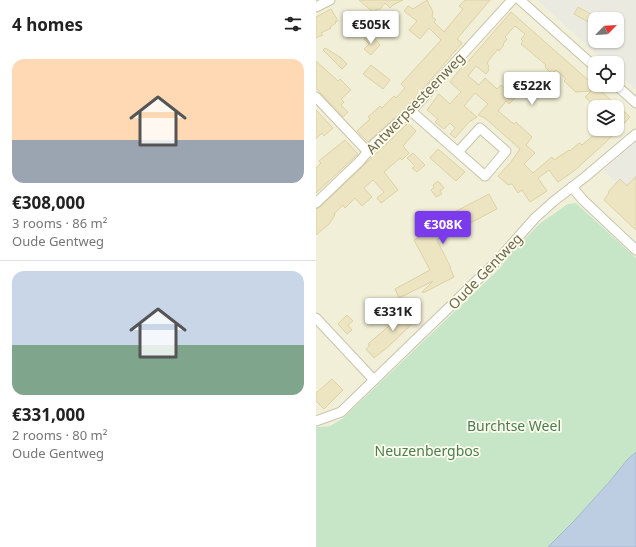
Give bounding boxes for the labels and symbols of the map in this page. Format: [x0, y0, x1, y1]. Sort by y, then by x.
pin: €505K [343, 11, 399, 45]
north arrow [588, 12, 624, 48]
street label: Antwerpsesteenweg [362, 48, 468, 158]
pin: €522K [504, 72, 560, 106]
pin: €308K [415, 211, 471, 245]
street label: Oude Gentweg [444, 229, 526, 313]
pin: €331K [365, 298, 421, 332]
park label: Burchtse Weel [467, 416, 561, 435]
park label: Neuzenbergbos [375, 441, 480, 460]

